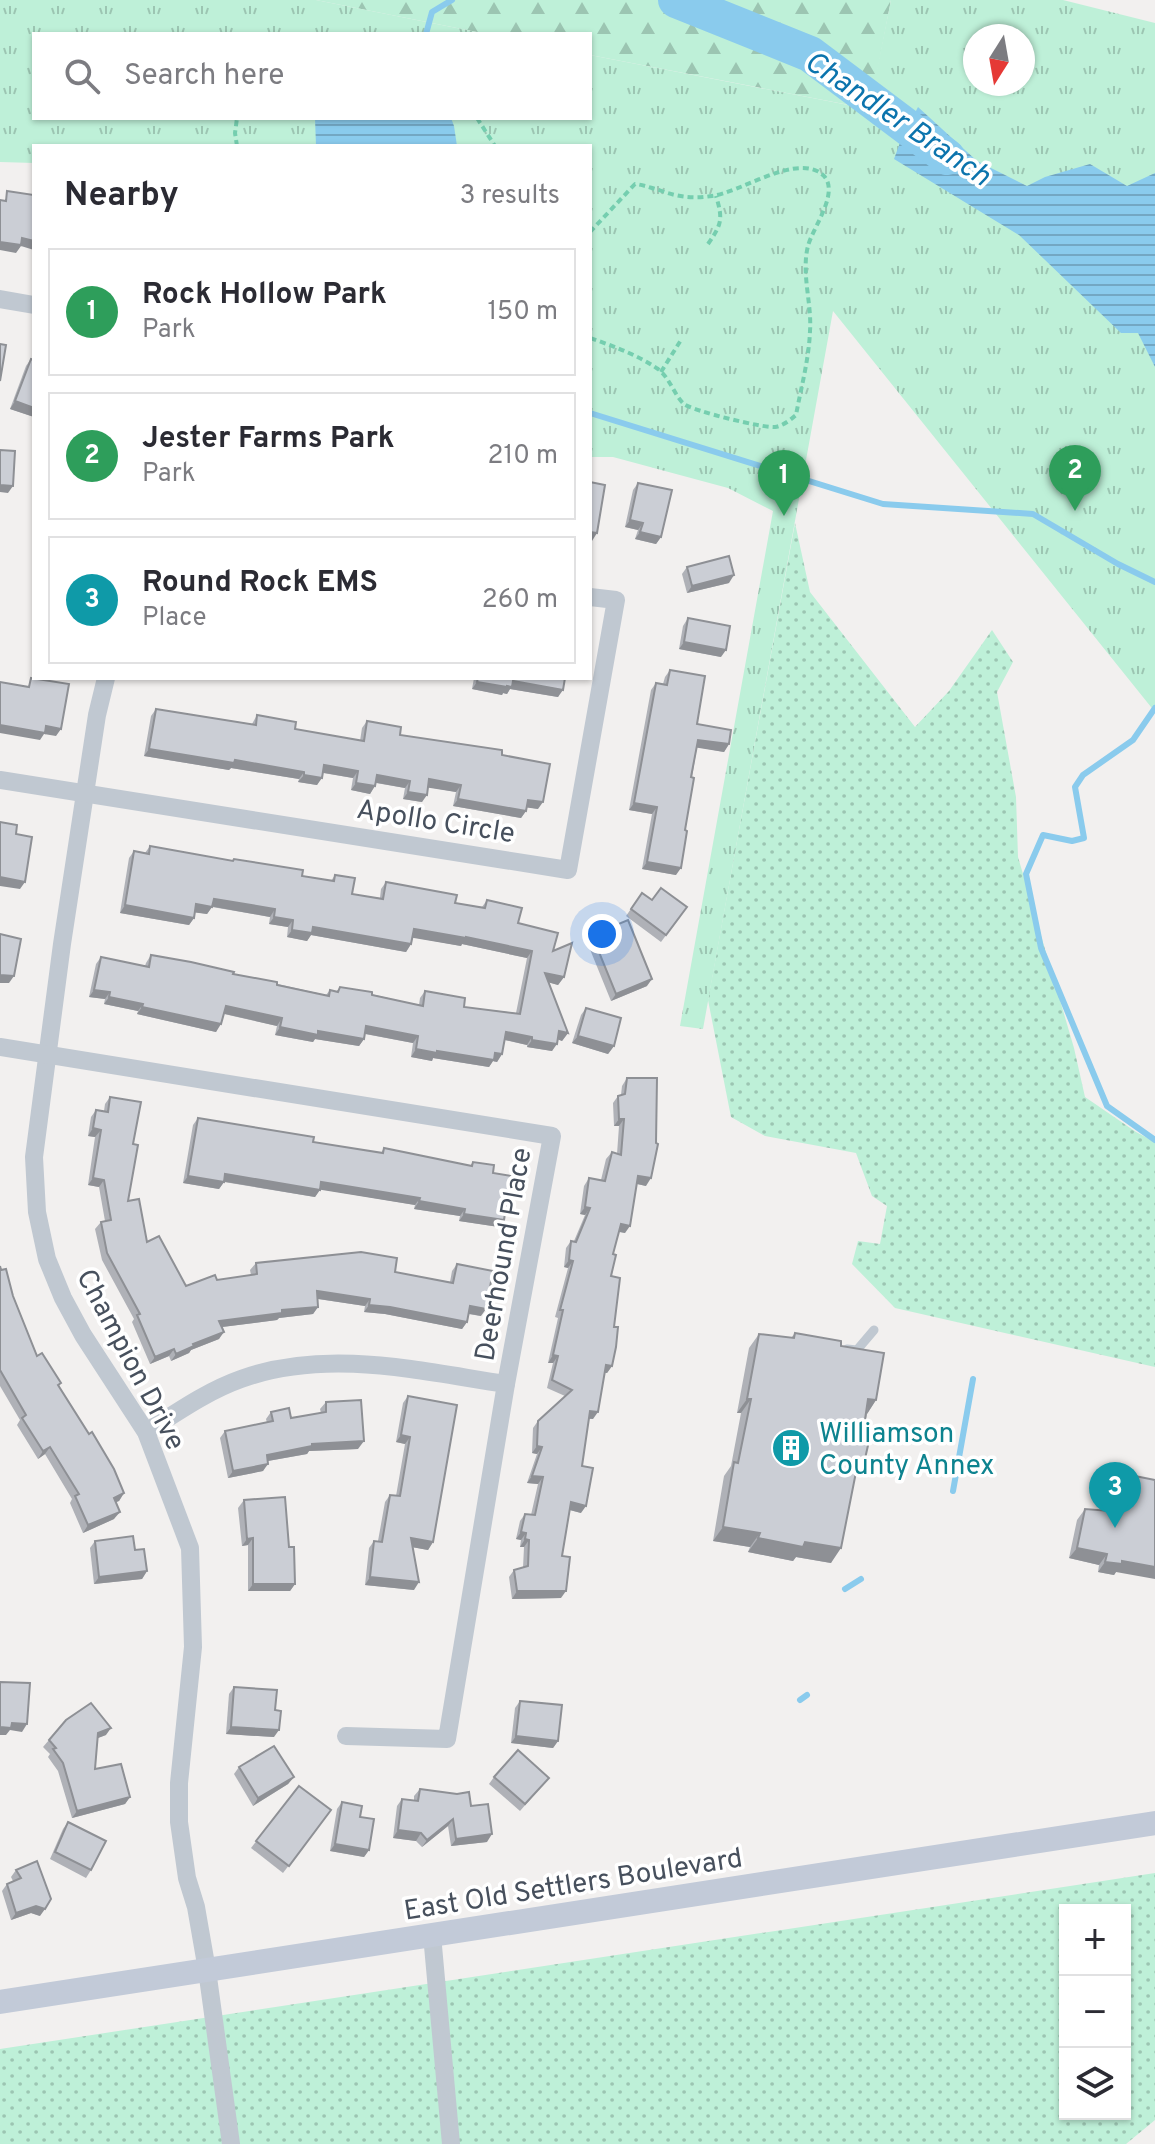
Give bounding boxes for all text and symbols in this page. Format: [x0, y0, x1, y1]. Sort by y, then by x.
north arrow [963, 24, 1035, 96]
search box [32, 32, 592, 120]
water label: Chandler Branch [796, 44, 997, 196]
icon: search [60, 54, 104, 98]
text: Search here [124, 58, 284, 95]
text: Nearby [64, 175, 179, 218]
text: 3 results [460, 180, 560, 213]
text: Rock Hollow Park [142, 277, 387, 314]
text: 1 [87, 296, 97, 329]
text: 150 m [487, 296, 558, 329]
text: Park [142, 314, 196, 347]
text: Jester Farms Park [142, 421, 395, 458]
text: 2 [84, 440, 100, 473]
text: 210 m [488, 440, 558, 473]
pin: 2 [1049, 445, 1101, 511]
pin: 1 [758, 450, 810, 516]
text: Park [142, 458, 196, 491]
text: Round Rock EMS [142, 565, 378, 602]
text: 3 [84, 584, 100, 617]
text: 260 m [482, 584, 558, 617]
text: Place [142, 602, 206, 635]
street label: Apollo Circle [354, 793, 517, 853]
your location [582, 914, 622, 954]
street label: Deerhound Place [468, 1145, 541, 1364]
street label: Champion Drive [66, 1264, 192, 1457]
place label: Williamson County Annex [819, 1417, 995, 1485]
building icon: Williamson County Annex [770, 1427, 812, 1469]
pin: 3 [1089, 1462, 1141, 1528]
street label: East Old Settlers Boulevard [402, 1841, 745, 1931]
map controls [1059, 1904, 1131, 2120]
button: + [1059, 1904, 1131, 1976]
button: − [1059, 1976, 1131, 2048]
button: layers [1059, 2048, 1131, 2120]

